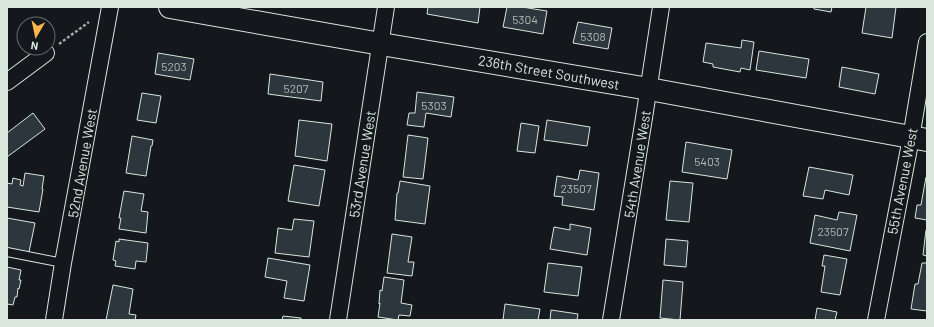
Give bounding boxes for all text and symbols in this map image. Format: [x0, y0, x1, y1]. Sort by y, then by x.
house number: 5304 [512, 12, 538, 26]
north arrow [16, 16, 56, 56]
house number: 5308 [580, 29, 606, 43]
text: N [30, 39, 39, 53]
street label: 236th Street Southwest [477, 51, 621, 93]
house number: 5203 [161, 59, 187, 73]
house number: 5207 [283, 81, 309, 95]
house number: 5303 [421, 98, 447, 112]
street label: 52nd Avenue West [64, 107, 100, 219]
street label: 53rd Avenue West [345, 109, 379, 219]
street label: 54th Avenue West [620, 109, 654, 219]
street label: 55th Avenue West [883, 126, 921, 236]
house number: 5403 [694, 154, 720, 168]
house number: 23507 [560, 181, 592, 195]
house number: 23507 [817, 224, 849, 238]

